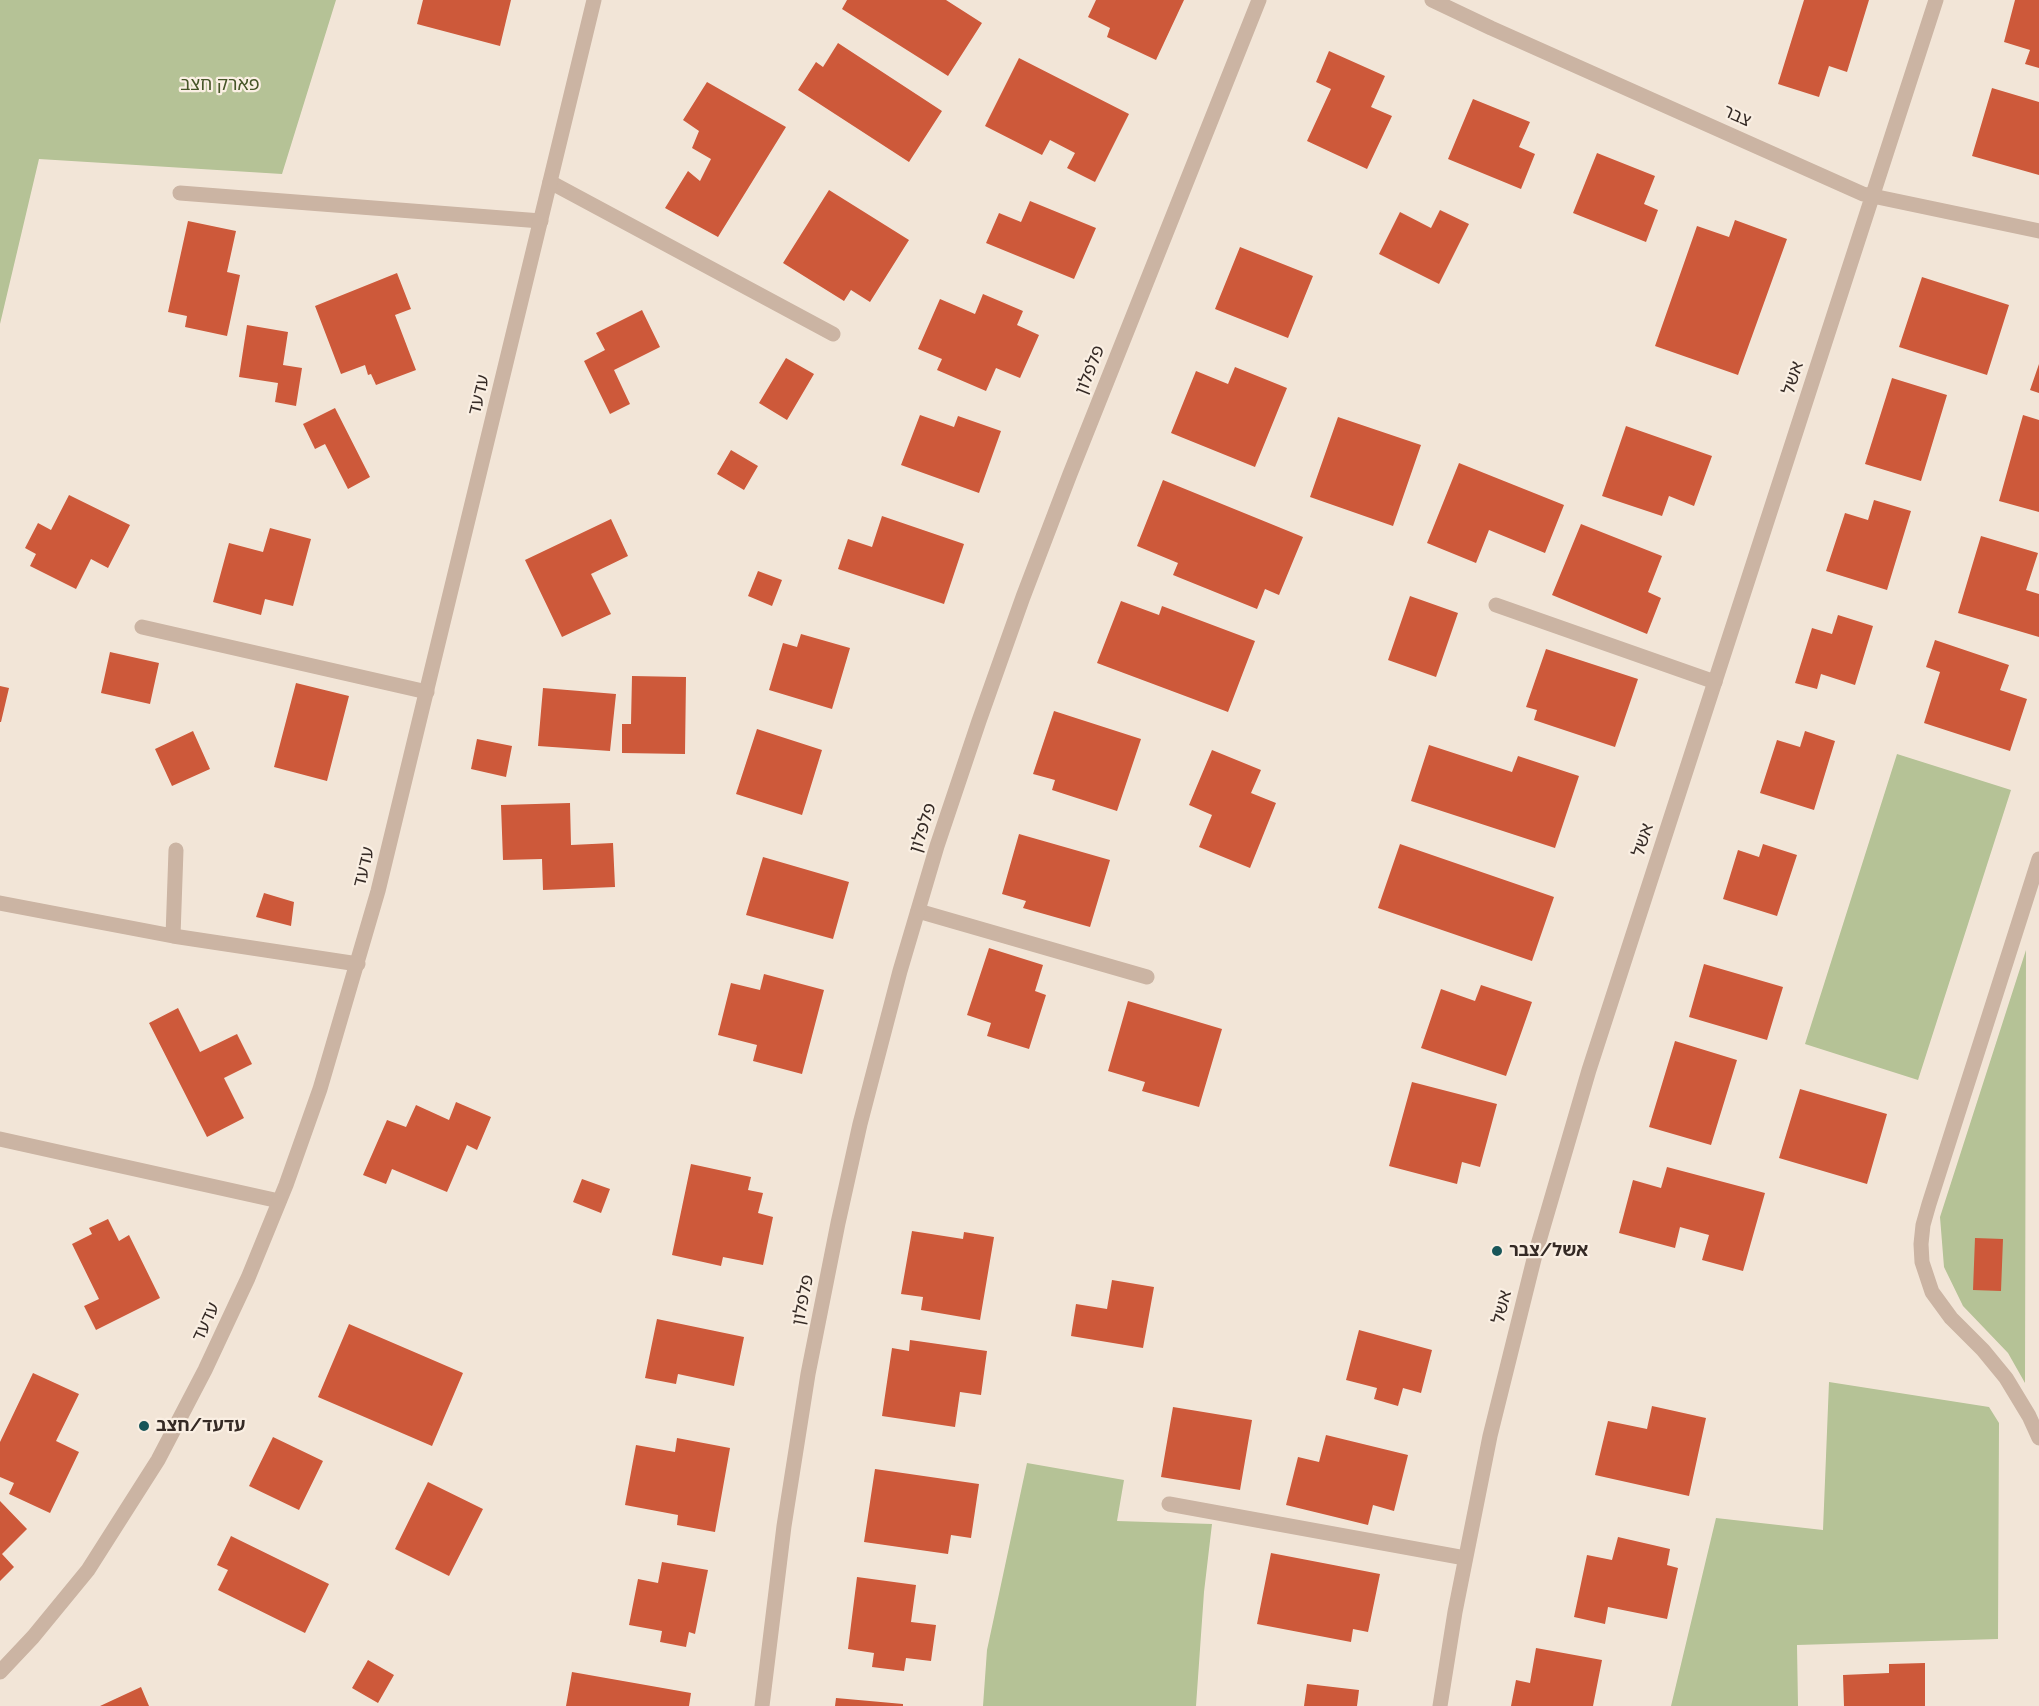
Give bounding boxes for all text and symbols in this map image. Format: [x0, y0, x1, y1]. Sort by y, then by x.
park label: פארק חצב [180, 74, 260, 96]
street label: צבר [1719, 100, 1755, 132]
street label: פלפלון [1070, 342, 1110, 398]
street label: אשל [1778, 359, 1808, 397]
street label: עדעד [464, 373, 494, 417]
street label: פלפלון [905, 800, 941, 856]
street label: אשל [1628, 821, 1658, 859]
street label: עדעד [349, 845, 379, 889]
place label: אשל/צבר [1509, 1240, 1588, 1262]
marker: אשל/צבר [1490, 1244, 1504, 1258]
street label: פלפלון [788, 1273, 818, 1327]
street label: אשל [1487, 1288, 1517, 1326]
street label: עדעד [188, 1299, 224, 1345]
place label: עדעד/חצב [156, 1415, 245, 1437]
marker: עדעד/חצב [137, 1419, 151, 1433]

